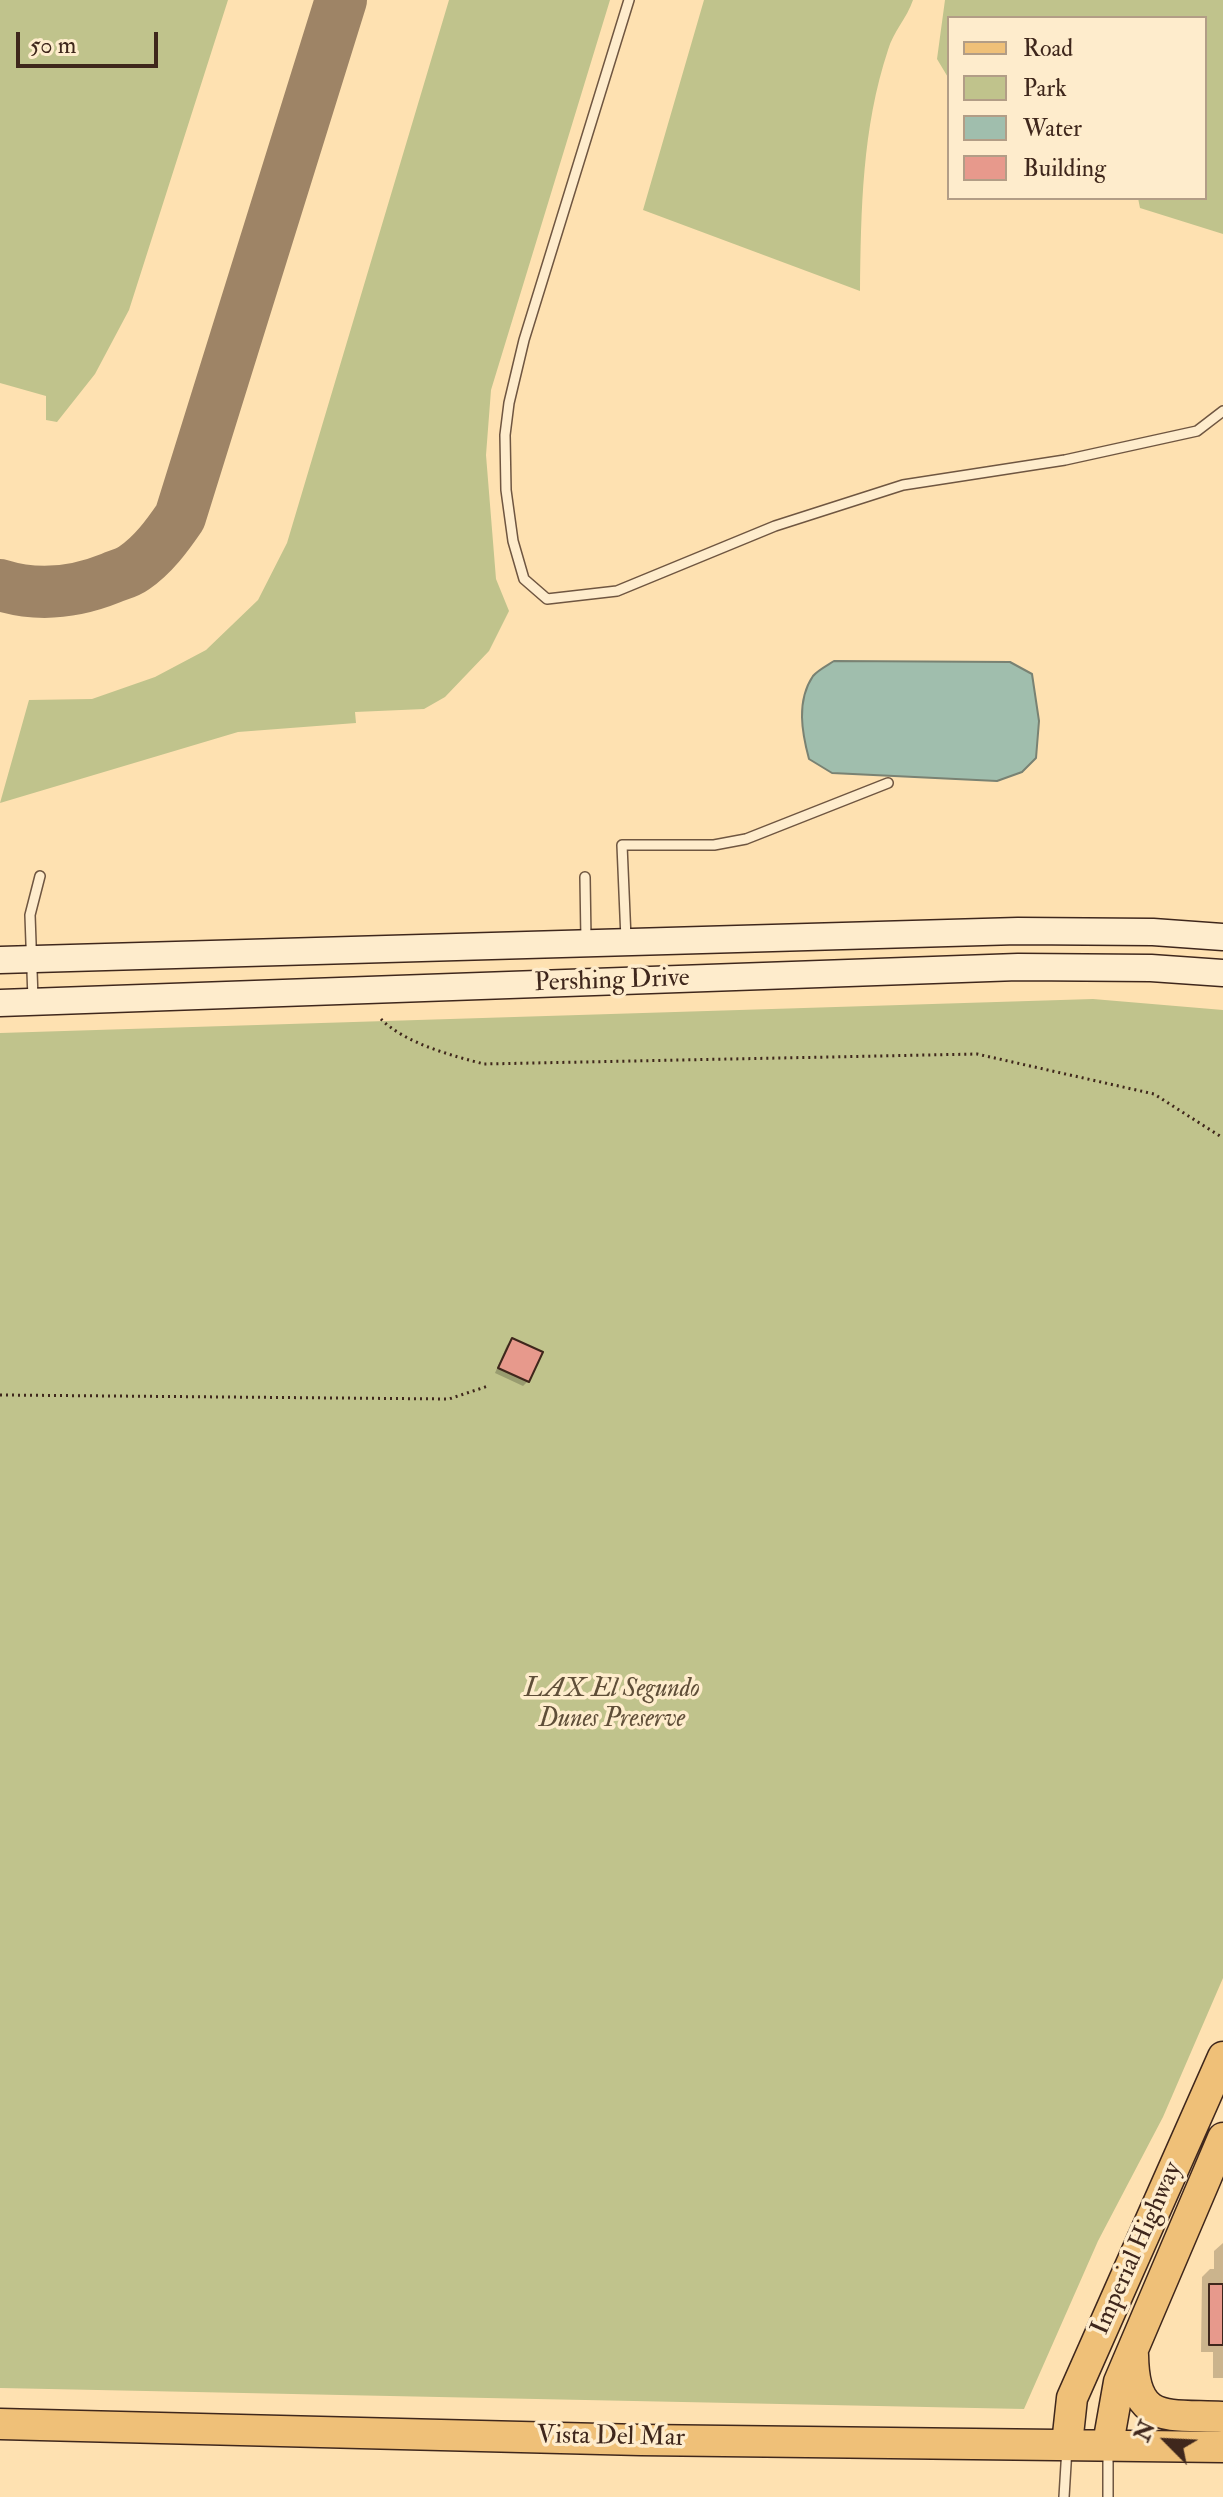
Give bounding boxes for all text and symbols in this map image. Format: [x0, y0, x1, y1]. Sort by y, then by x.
scale bar [20, 16, 162, 66]
legend [947, 16, 1207, 200]
text: 50 m [30, 30, 76, 61]
text: Road [1023, 33, 1073, 64]
text: Park [1023, 73, 1067, 104]
text: Water [1023, 113, 1082, 144]
text: Building [1023, 153, 1106, 184]
street label: Pershing Drive [534, 964, 690, 1000]
park label: LAX El Segundo Dunes Preserve [524, 1674, 700, 1736]
street label: Imperial Highway [1086, 2158, 1190, 2340]
north arrow [1127, 2401, 1207, 2481]
text: N [1128, 2417, 1162, 2446]
street label: Vista Del Mar [537, 2421, 685, 2455]

